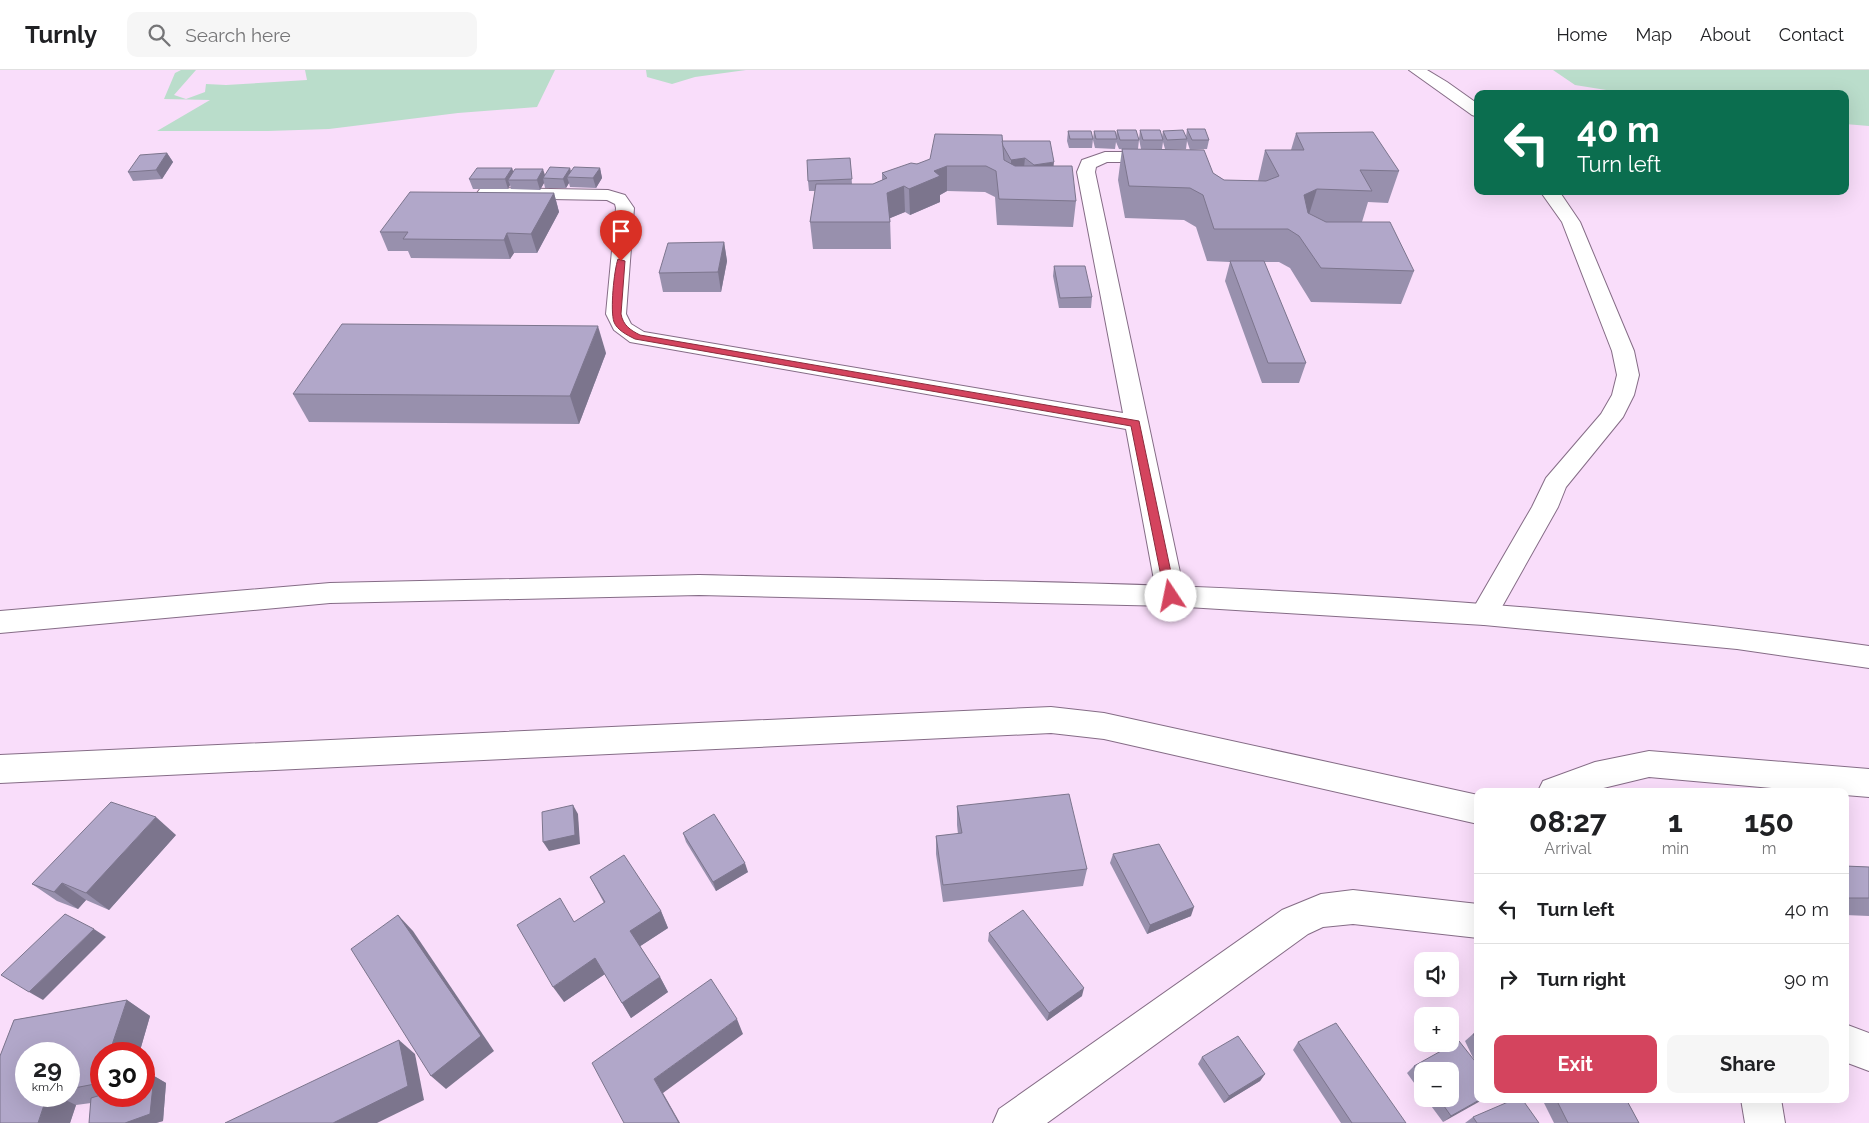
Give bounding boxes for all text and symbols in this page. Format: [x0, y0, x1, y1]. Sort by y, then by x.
search box [127, 12, 477, 57]
text: Turnly [25, 20, 97, 49]
icon: search [145, 21, 173, 49]
text: Search here [185, 24, 291, 46]
text: Home [1556, 24, 1607, 45]
text: Map [1635, 24, 1672, 45]
text: About [1700, 24, 1751, 45]
text: Contact [1779, 24, 1844, 45]
text: 40 m [1577, 109, 1659, 150]
icon: left [1494, 110, 1559, 175]
text: Turn left [1577, 151, 1661, 177]
pin [600, 210, 642, 261]
icon: arrive [607, 217, 635, 245]
position arrow [1144, 569, 1196, 621]
text: 08:27 [1529, 804, 1607, 839]
text: 1 [1668, 804, 1683, 839]
text: 150 [1744, 804, 1794, 839]
text: Arrival [1544, 839, 1591, 858]
text: min [1662, 839, 1689, 858]
text: m [1762, 839, 1776, 858]
icon: left [1494, 895, 1522, 923]
text: Turn left [1537, 898, 1614, 920]
text: 40 m [1785, 898, 1829, 920]
map controls [1414, 952, 1459, 1107]
button: sound [1414, 952, 1459, 997]
icon: right [1494, 965, 1522, 993]
text: Turn right [1537, 968, 1626, 990]
text: 90 m [1784, 968, 1829, 990]
button: + [1414, 1007, 1459, 1052]
button: Exit [1494, 1035, 1657, 1093]
button: Share [1667, 1035, 1829, 1093]
speed limit sign: 30 [90, 1042, 155, 1107]
text: 29 [33, 1053, 62, 1083]
button: − [1414, 1062, 1459, 1107]
text: km/h [32, 1080, 63, 1094]

